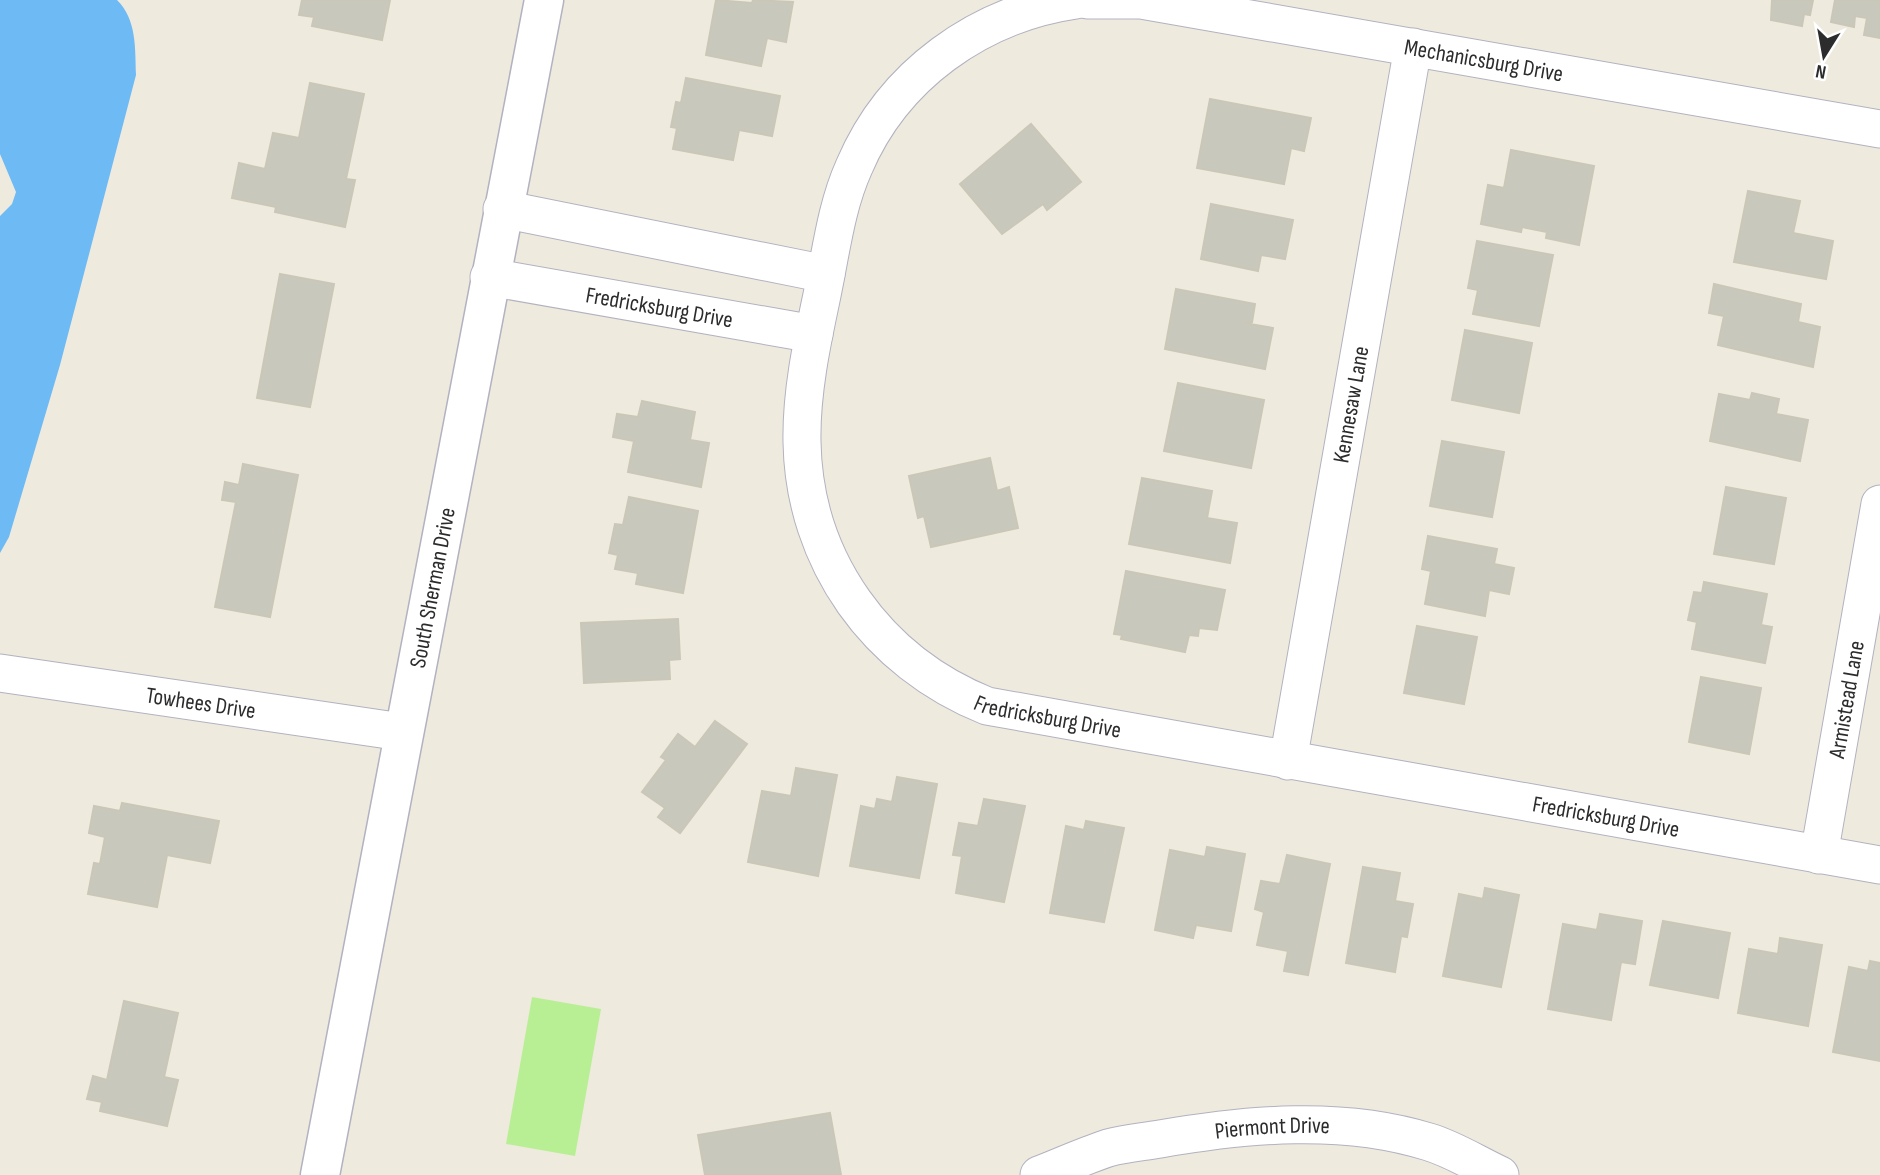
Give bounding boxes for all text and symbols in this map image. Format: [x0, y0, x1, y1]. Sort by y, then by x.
north arrow [1789, 21, 1859, 91]
street label: Mechanicsburg Drive [1402, 33, 1565, 88]
text: N [1814, 59, 1828, 83]
street label: Fredricksburg Drive [584, 281, 735, 335]
street label: Kennesaw Lane [1327, 344, 1375, 465]
street label: South Sherman Drive [404, 505, 462, 670]
street label: Armistead Lane [1823, 639, 1871, 761]
street label: Towhees Drive [144, 682, 257, 725]
street label: Fredricksburg Drive [969, 689, 1123, 745]
street label: Fredricksburg Drive [1530, 790, 1682, 844]
street label: Piermont Drive [1213, 1112, 1330, 1146]

